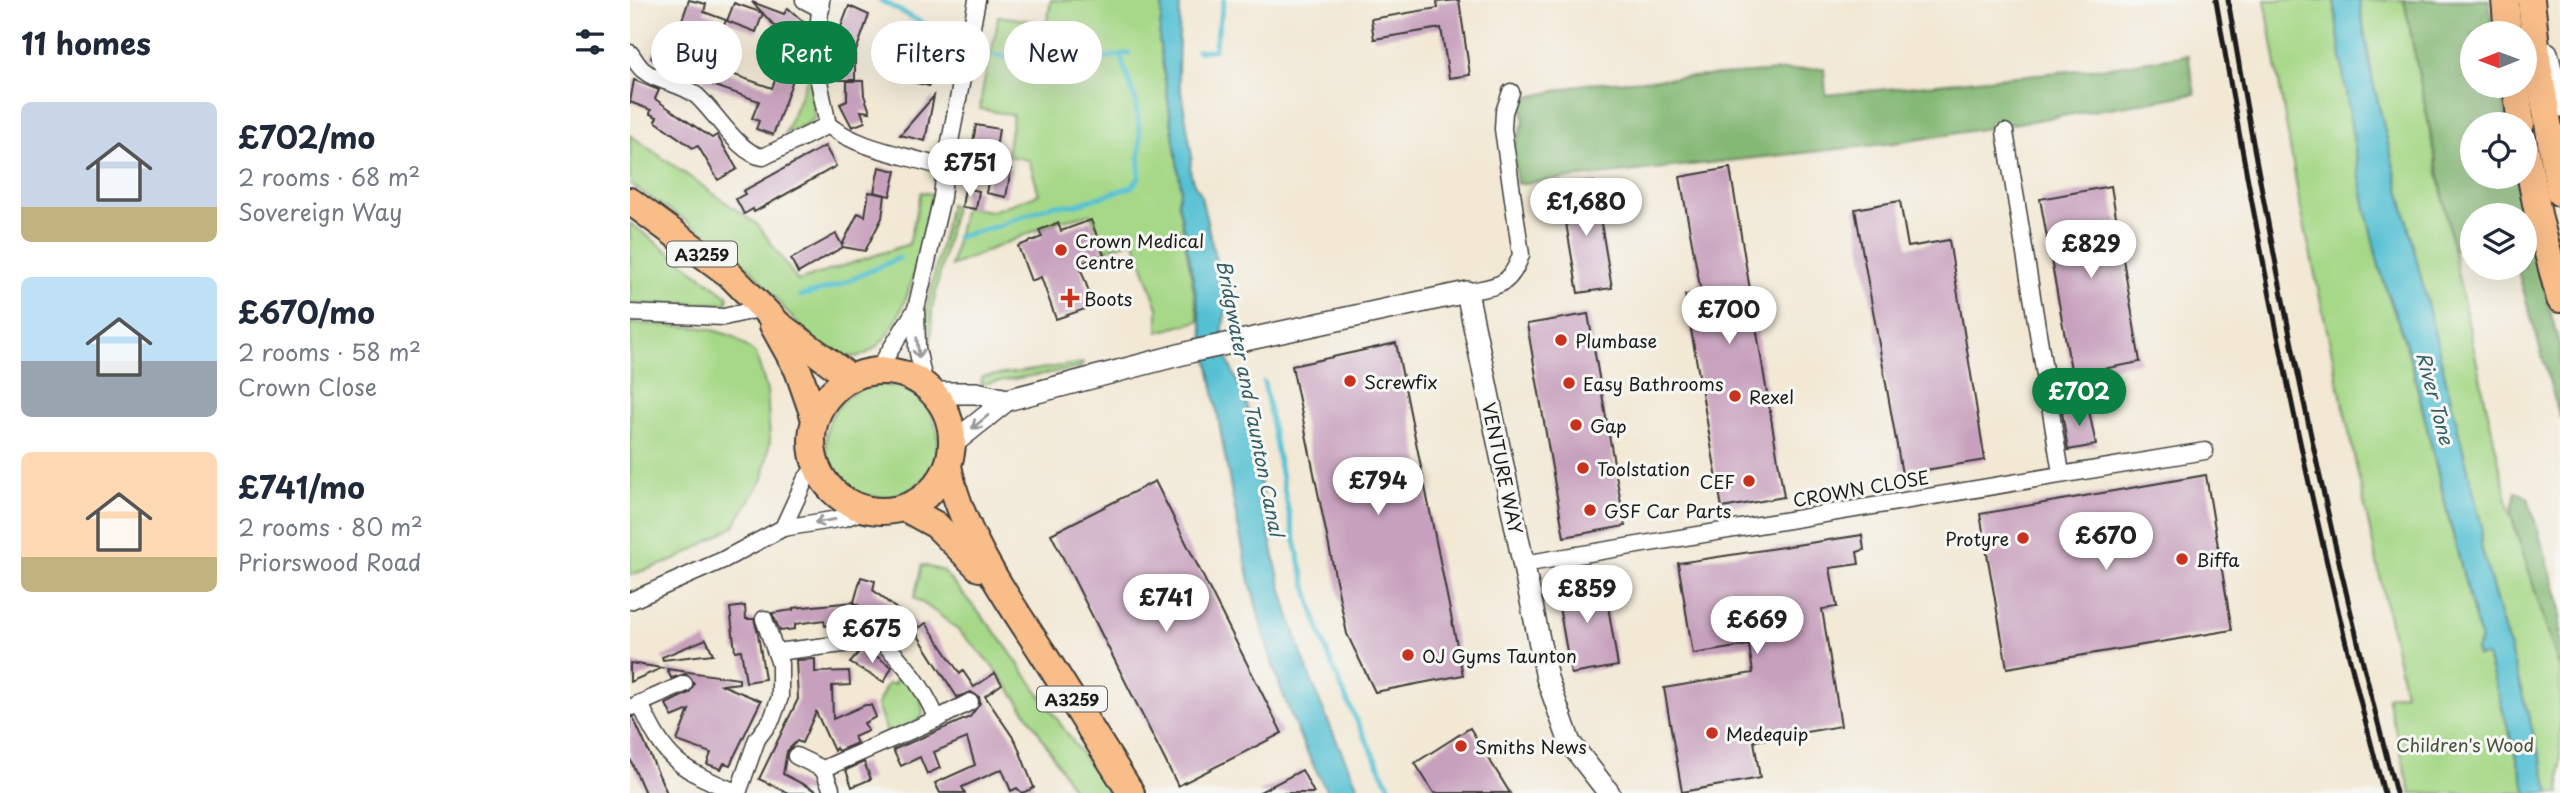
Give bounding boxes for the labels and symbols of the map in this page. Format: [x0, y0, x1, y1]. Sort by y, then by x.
north arrow [2460, 21, 2538, 98]
pin: £751 [929, 140, 1011, 199]
pin: £1,680 [1529, 178, 1643, 238]
pin: £829 [2050, 220, 2132, 280]
place label: Crown Medical Centre [1075, 227, 1204, 275]
road number: A3259 [667, 242, 737, 266]
marker: Crown Medical Centre [1053, 242, 1069, 258]
water label: Bridgwater and Taunton Canal [1210, 258, 1292, 541]
place label: Boots [1084, 285, 1132, 312]
pin: £700 [1688, 286, 1770, 346]
marker: Boots [1062, 290, 1078, 306]
place label: Plumbase [1575, 327, 1657, 354]
marker: Plumbase [1553, 332, 1569, 348]
one-way arrow [912, 336, 925, 358]
water label: River Tone [2410, 349, 2462, 448]
place label: Screwfix [1364, 368, 1438, 395]
pin: £702 [2038, 368, 2120, 428]
place label: Easy Bathrooms [1583, 370, 1723, 397]
marker: Screwfix [1342, 373, 1358, 389]
marker: Easy Bathrooms [1561, 375, 1577, 391]
place label: Rexel [1749, 383, 1794, 410]
marker: Rexel [1727, 388, 1743, 404]
street label: VENTURE WAY [1476, 400, 1530, 537]
place label: Gap [1590, 412, 1627, 439]
one-way arrow [971, 415, 989, 430]
marker: Gap [1568, 417, 1584, 433]
place label: Toolstation [1597, 455, 1690, 482]
pin: £794 [1337, 458, 1419, 517]
marker: Toolstation [1575, 460, 1591, 476]
street label: CROWN CLOSE [1791, 463, 1931, 513]
place label: CEF [1700, 468, 1735, 495]
marker: CEF [1741, 473, 1757, 489]
place label: GSF Car Parts [1604, 497, 1731, 524]
marker: GSF Car Parts [1582, 502, 1598, 518]
pin: £670 [2065, 512, 2147, 572]
one-way arrow [814, 515, 837, 528]
place label: Protyre [1945, 525, 2009, 552]
marker: Protyre [2015, 530, 2031, 546]
place label: Biffa [2196, 546, 2240, 573]
marker: Biffa [2174, 551, 2190, 567]
pin: £859 [1546, 566, 1628, 625]
pin: £741 [1125, 574, 1207, 634]
pin: £669 [1716, 596, 1798, 656]
pin: £675 [831, 606, 913, 665]
place label: OJ Gyms Taunton [1422, 642, 1577, 669]
marker: OJ Gyms Taunton [1400, 647, 1416, 663]
road number: A3259 [1037, 686, 1107, 712]
place label: Medequip [1726, 720, 1808, 747]
marker: Medequip [1704, 725, 1720, 741]
park label: Children's Wood [2396, 731, 2534, 758]
place label: Smiths News [1475, 733, 1587, 760]
marker: Smiths News [1453, 738, 1469, 754]

